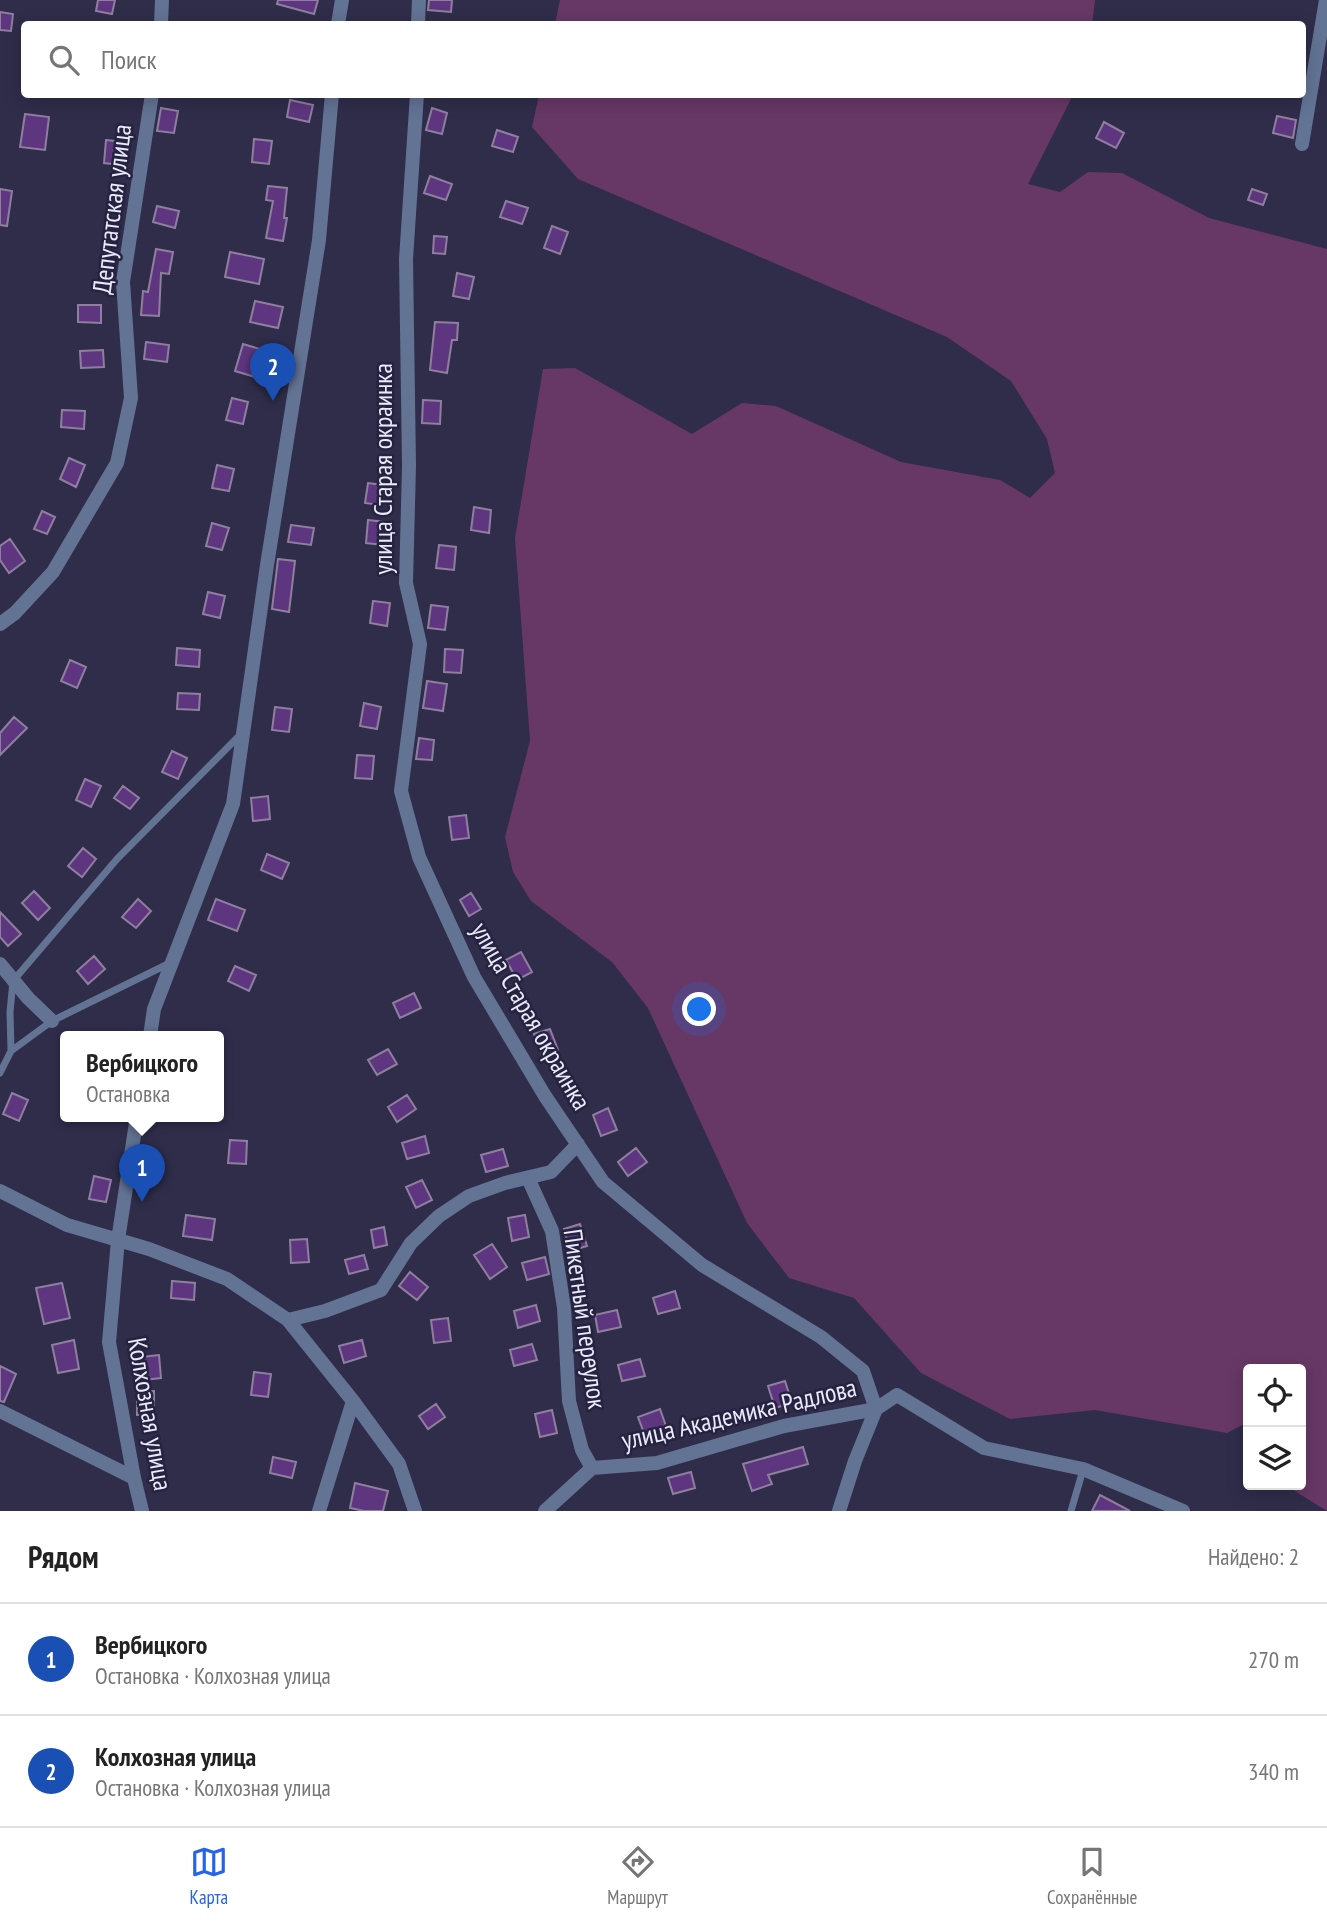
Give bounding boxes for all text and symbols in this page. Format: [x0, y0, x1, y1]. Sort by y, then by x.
search box [21, 21, 1306, 98]
icon: search [45, 41, 83, 79]
text: Поиск [101, 43, 157, 76]
street label: Депутатская улица [85, 122, 138, 296]
pin: 2 [250, 343, 296, 401]
street label: улица Старая окраинка [366, 363, 399, 575]
street label: улица Старая окраинка [464, 916, 599, 1116]
your location [682, 992, 716, 1026]
popup [60, 1031, 224, 1122]
text: Вербицкого [86, 1046, 198, 1079]
text: Остановка [86, 1079, 170, 1108]
pin: 1 [119, 1144, 165, 1202]
street label: Пикетный переулок [557, 1227, 614, 1411]
street label: Колхозная улица [121, 1335, 180, 1493]
map controls [1243, 1364, 1306, 1490]
button: locate [1243, 1364, 1306, 1427]
street label: улица Академика Радлова [618, 1370, 860, 1457]
button: layers [1243, 1427, 1306, 1490]
text: Рядом [28, 1537, 99, 1576]
text: Найдено: 2 [1208, 1542, 1299, 1571]
text: Вербицкого [95, 1628, 207, 1661]
text: 1 [46, 1645, 57, 1674]
text: 270 m [1248, 1645, 1299, 1674]
text: Остановка · Колхозная улица [95, 1661, 331, 1690]
text: Колхозная улица [95, 1740, 256, 1773]
text: 2 [46, 1757, 57, 1786]
text: 340 m [1248, 1757, 1299, 1786]
text: Остановка · Колхозная улица [95, 1773, 331, 1802]
tab: Карта [190, 1843, 228, 1909]
tab: Маршрут [607, 1843, 668, 1909]
tab: Сохранённые [1047, 1843, 1137, 1909]

